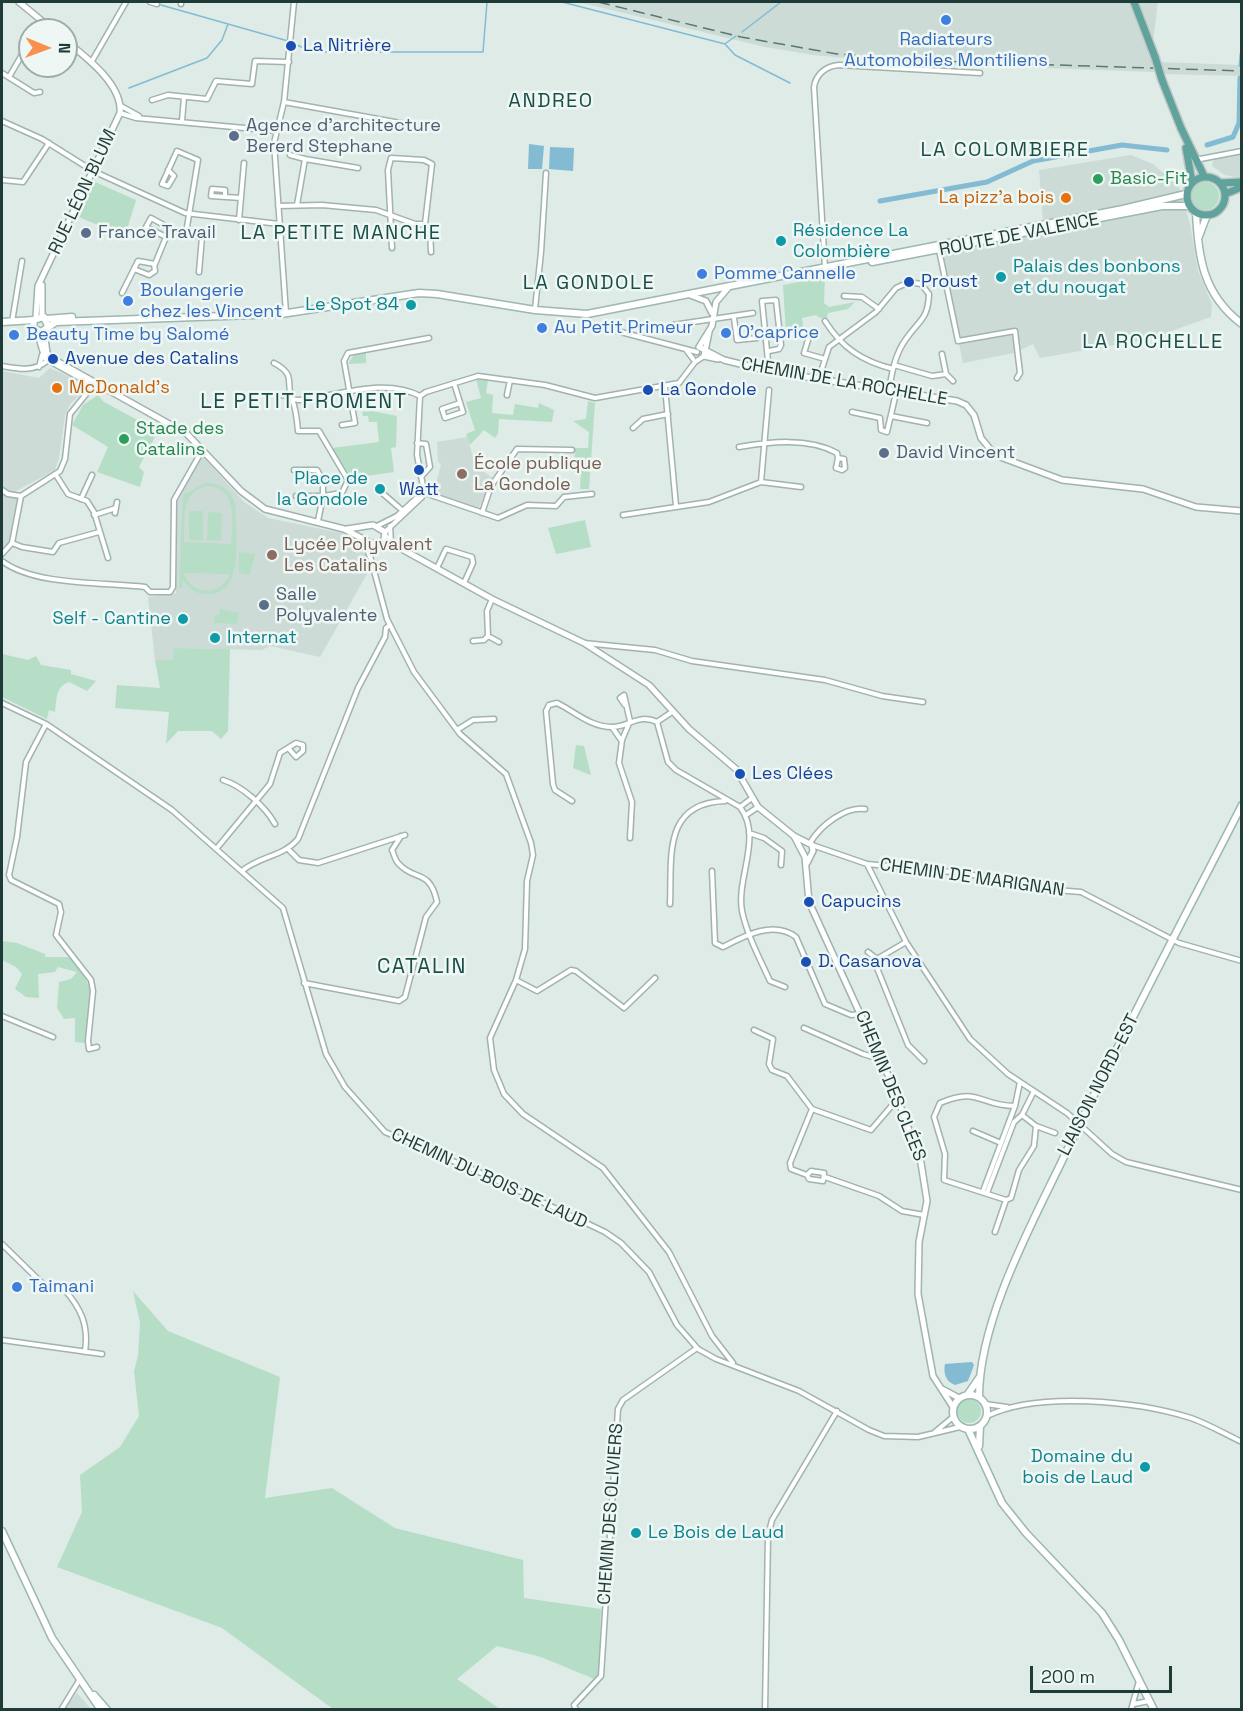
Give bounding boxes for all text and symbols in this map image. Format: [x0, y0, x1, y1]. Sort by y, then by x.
marker: Radiateurs Automobiles Montiliens [939, 13, 953, 27]
north arrow [18, 18, 78, 78]
place label: Radiateurs Automobiles Montiliens [844, 29, 1048, 72]
place label: La Nitrière [303, 35, 391, 57]
marker: La Nitrière [284, 39, 298, 53]
text: N [54, 43, 75, 54]
district label: ANDREO [508, 90, 594, 114]
place label: Agence d'architecture Bererd Stephane [246, 115, 441, 158]
street label: RUE LÉON BLUM [45, 126, 121, 258]
marker: Agence d'architecture Bererd Stephane [227, 129, 241, 143]
district label: LA COLOMBIERE [921, 139, 1089, 163]
place label: Basic-Fit [1110, 168, 1187, 190]
marker: Basic-Fit [1091, 172, 1105, 186]
place label: La pizz'a bois [939, 187, 1054, 209]
marker: La pizz'a bois [1059, 191, 1073, 205]
street label: ROUTE DE VALENCE [937, 209, 1101, 261]
place label: Résidence La Colombière [793, 220, 908, 262]
place label: France Travail [98, 222, 216, 244]
district label: LA PETITE MANCHE [240, 222, 442, 246]
marker: France Travail [79, 226, 93, 240]
marker: Résidence La Colombière [774, 234, 788, 248]
place label: Palais des bonbons et du nougat [1013, 256, 1181, 298]
place label: Pomme Cannelle [714, 263, 856, 285]
marker: Pomme Cannelle [695, 267, 709, 281]
marker: Palais des bonbons et du nougat [994, 270, 1008, 284]
place label: Proust [921, 271, 978, 293]
district label: LA GONDOLE [523, 272, 655, 296]
marker: Proust [902, 275, 916, 289]
place label: Boulangerie chez les Vincent [140, 280, 282, 322]
marker: Boulangerie chez les Vincent [121, 294, 135, 308]
place label: Le Spot 84 [305, 294, 399, 316]
marker: Le Spot 84 [404, 298, 418, 312]
place label: Au Petit Primeur [554, 317, 693, 339]
marker: Au Petit Primeur [535, 321, 549, 335]
place label: O'caprice [738, 322, 819, 344]
place label: Beauty Time by Salomé [26, 324, 229, 346]
marker: O'caprice [719, 326, 733, 340]
marker: Beauty Time by Salomé [7, 328, 21, 342]
district label: LA ROCHELLE [1082, 331, 1224, 355]
place label: Avenue des Catalins [65, 348, 239, 370]
marker: Avenue des Catalins [46, 352, 60, 366]
street label: CHEMIN DE LA ROCHELLE [739, 353, 949, 411]
place label: McDonald's [69, 377, 170, 399]
place label: La Gondole [660, 379, 757, 401]
marker: McDonald's [50, 381, 64, 395]
marker: La Gondole [641, 383, 655, 397]
district label: LE PETIT FROMENT [200, 389, 408, 415]
place label: Stade des Catalins [136, 418, 224, 460]
marker: Stade des Catalins [117, 432, 131, 446]
place label: David Vincent [896, 442, 1015, 464]
marker: David Vincent [877, 446, 891, 460]
place label: École publique La Gondole [474, 453, 602, 496]
marker: Watt [412, 463, 426, 477]
marker: École publique La Gondole [455, 467, 469, 481]
place label: Place de la Gondole [277, 468, 368, 510]
place label: Watt [399, 479, 439, 501]
marker: Place de la Gondole [373, 482, 387, 496]
place label: Lycée Polyvalent Les Catalins [284, 534, 432, 576]
marker: Lycée Polyvalent Les Catalins [265, 548, 279, 562]
place label: Salle Polyvalente [276, 584, 377, 626]
marker: Salle Polyvalente [257, 598, 271, 612]
place label: Self - Cantine [52, 608, 171, 630]
marker: Self - Cantine [176, 612, 190, 626]
place label: Internat [227, 627, 297, 649]
marker: Internat [208, 631, 222, 645]
place label: Les Clées [752, 763, 833, 785]
marker: Les Clées [733, 767, 747, 781]
street label: CHEMIN DE MARIGNAN [878, 854, 1066, 902]
place label: Capucins [821, 891, 901, 913]
marker: Capucins [802, 895, 816, 909]
place label: D. Casanova [818, 951, 922, 973]
district label: CATALIN [377, 954, 467, 980]
marker: D. Casanova [799, 955, 813, 969]
street label: CHEMIN DES CLÉES [850, 1008, 930, 1164]
street label: LIAISON NORD-EST [1054, 1010, 1144, 1160]
street label: CHEMIN DU BOIS DE LAUD [387, 1124, 591, 1234]
place label: Taimani [29, 1276, 94, 1298]
marker: Taimani [10, 1280, 24, 1294]
street label: CHEMIN DES OLIVIERS [594, 1422, 628, 1606]
place label: Domaine du bois de Laud [1022, 1446, 1133, 1488]
marker: Domaine du bois de Laud [1138, 1460, 1152, 1474]
place label: Le Bois de Laud [648, 1522, 784, 1544]
marker: Le Bois de Laud [629, 1526, 643, 1540]
scale bar [1033, 1654, 1176, 1692]
text: 200 m [1041, 1665, 1095, 1688]

